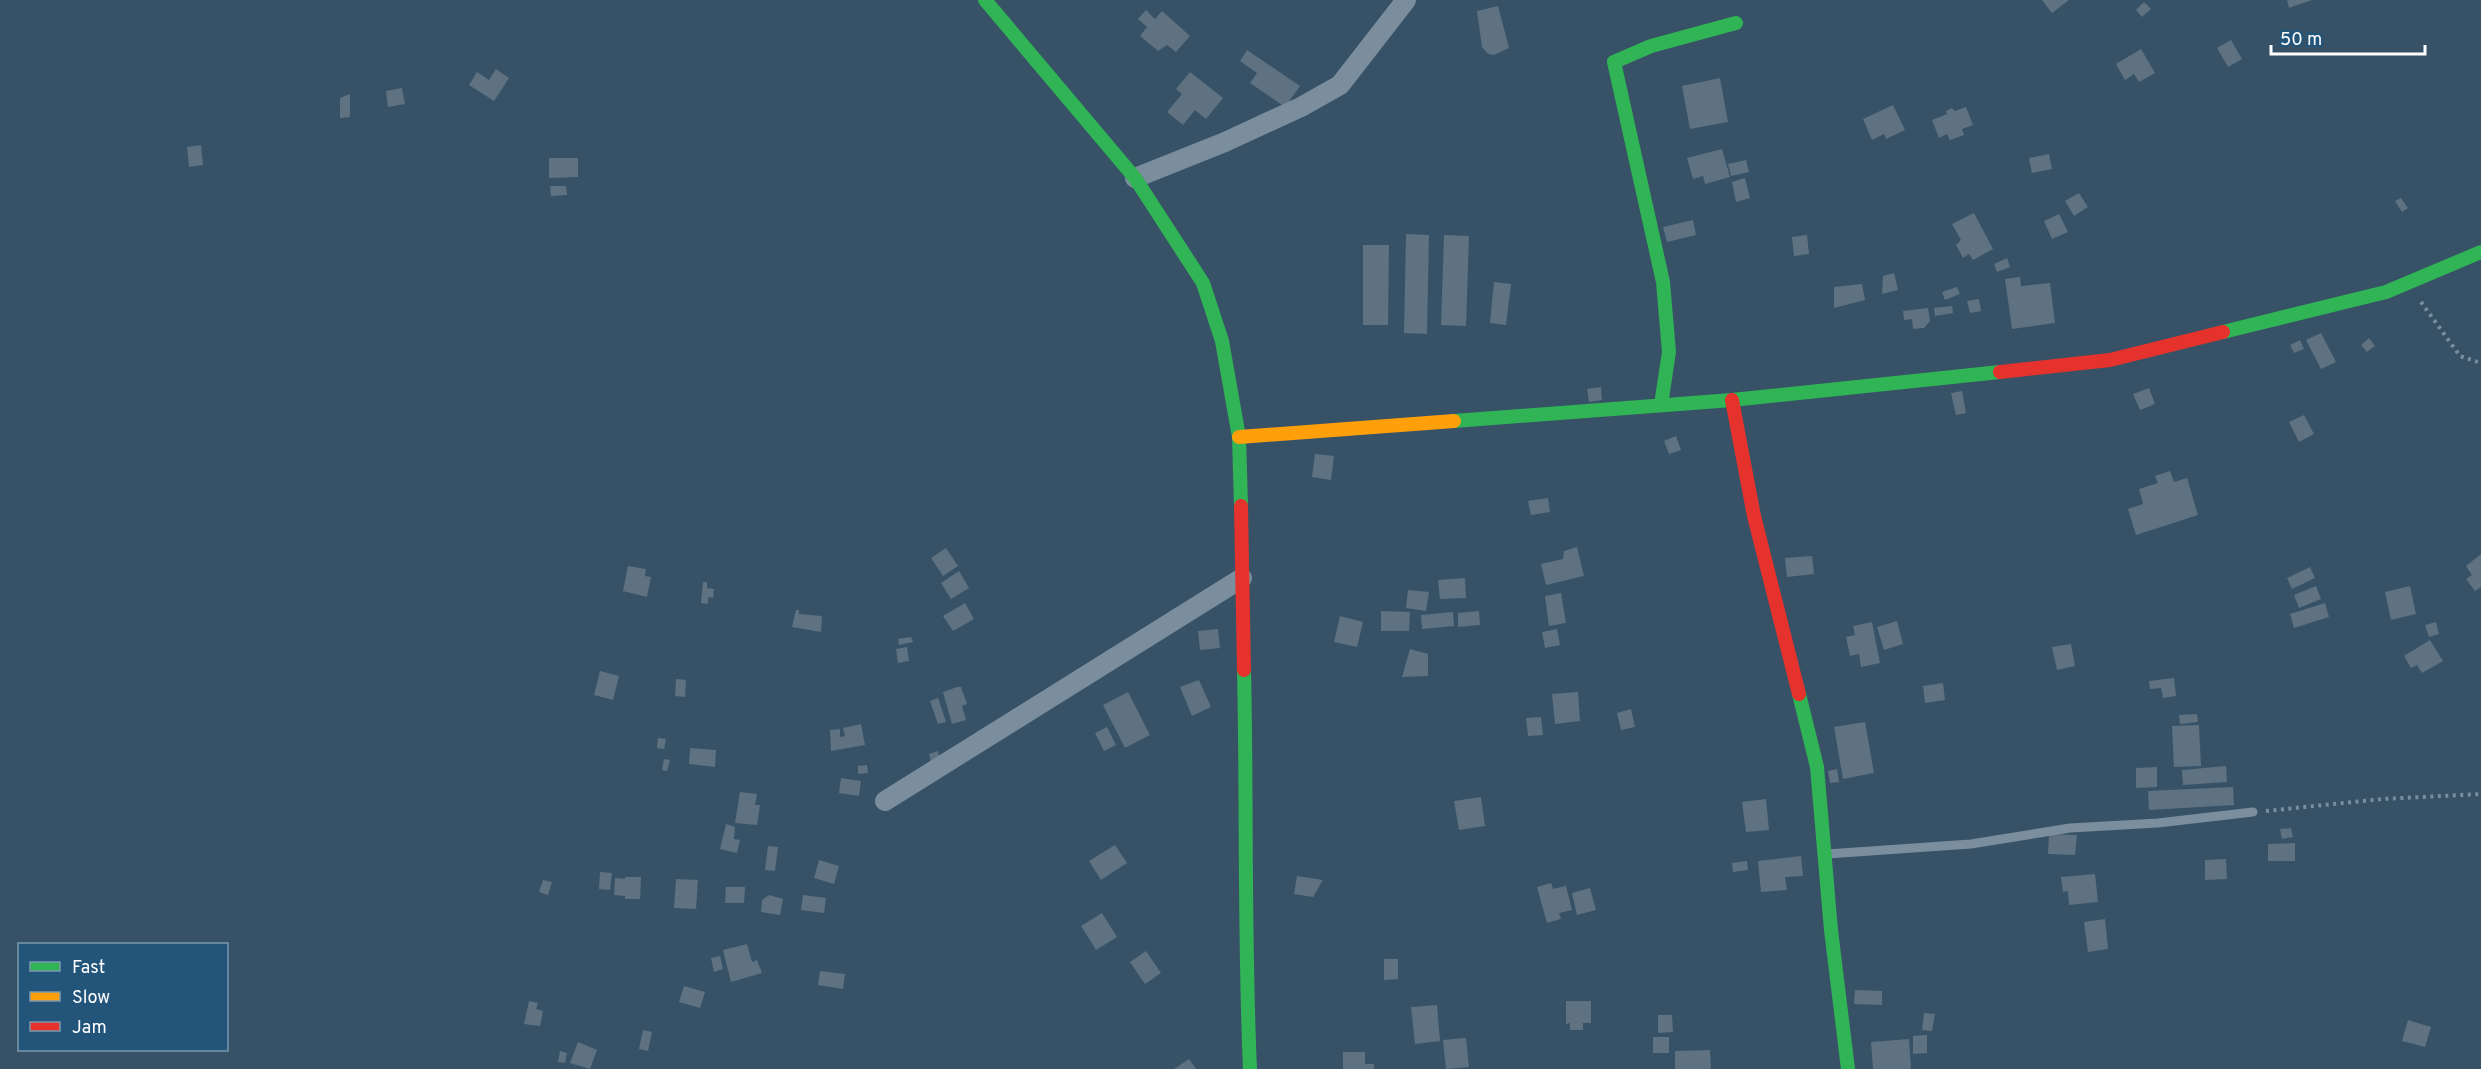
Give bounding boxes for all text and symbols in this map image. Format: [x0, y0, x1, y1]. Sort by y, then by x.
scale bar [2271, 18, 2426, 56]
text: 50 m [2280, 29, 2322, 52]
legend [18, 943, 228, 1051]
text: Fast [72, 957, 105, 980]
text: Slow [72, 987, 110, 1010]
text: Jam [72, 1017, 107, 1040]

